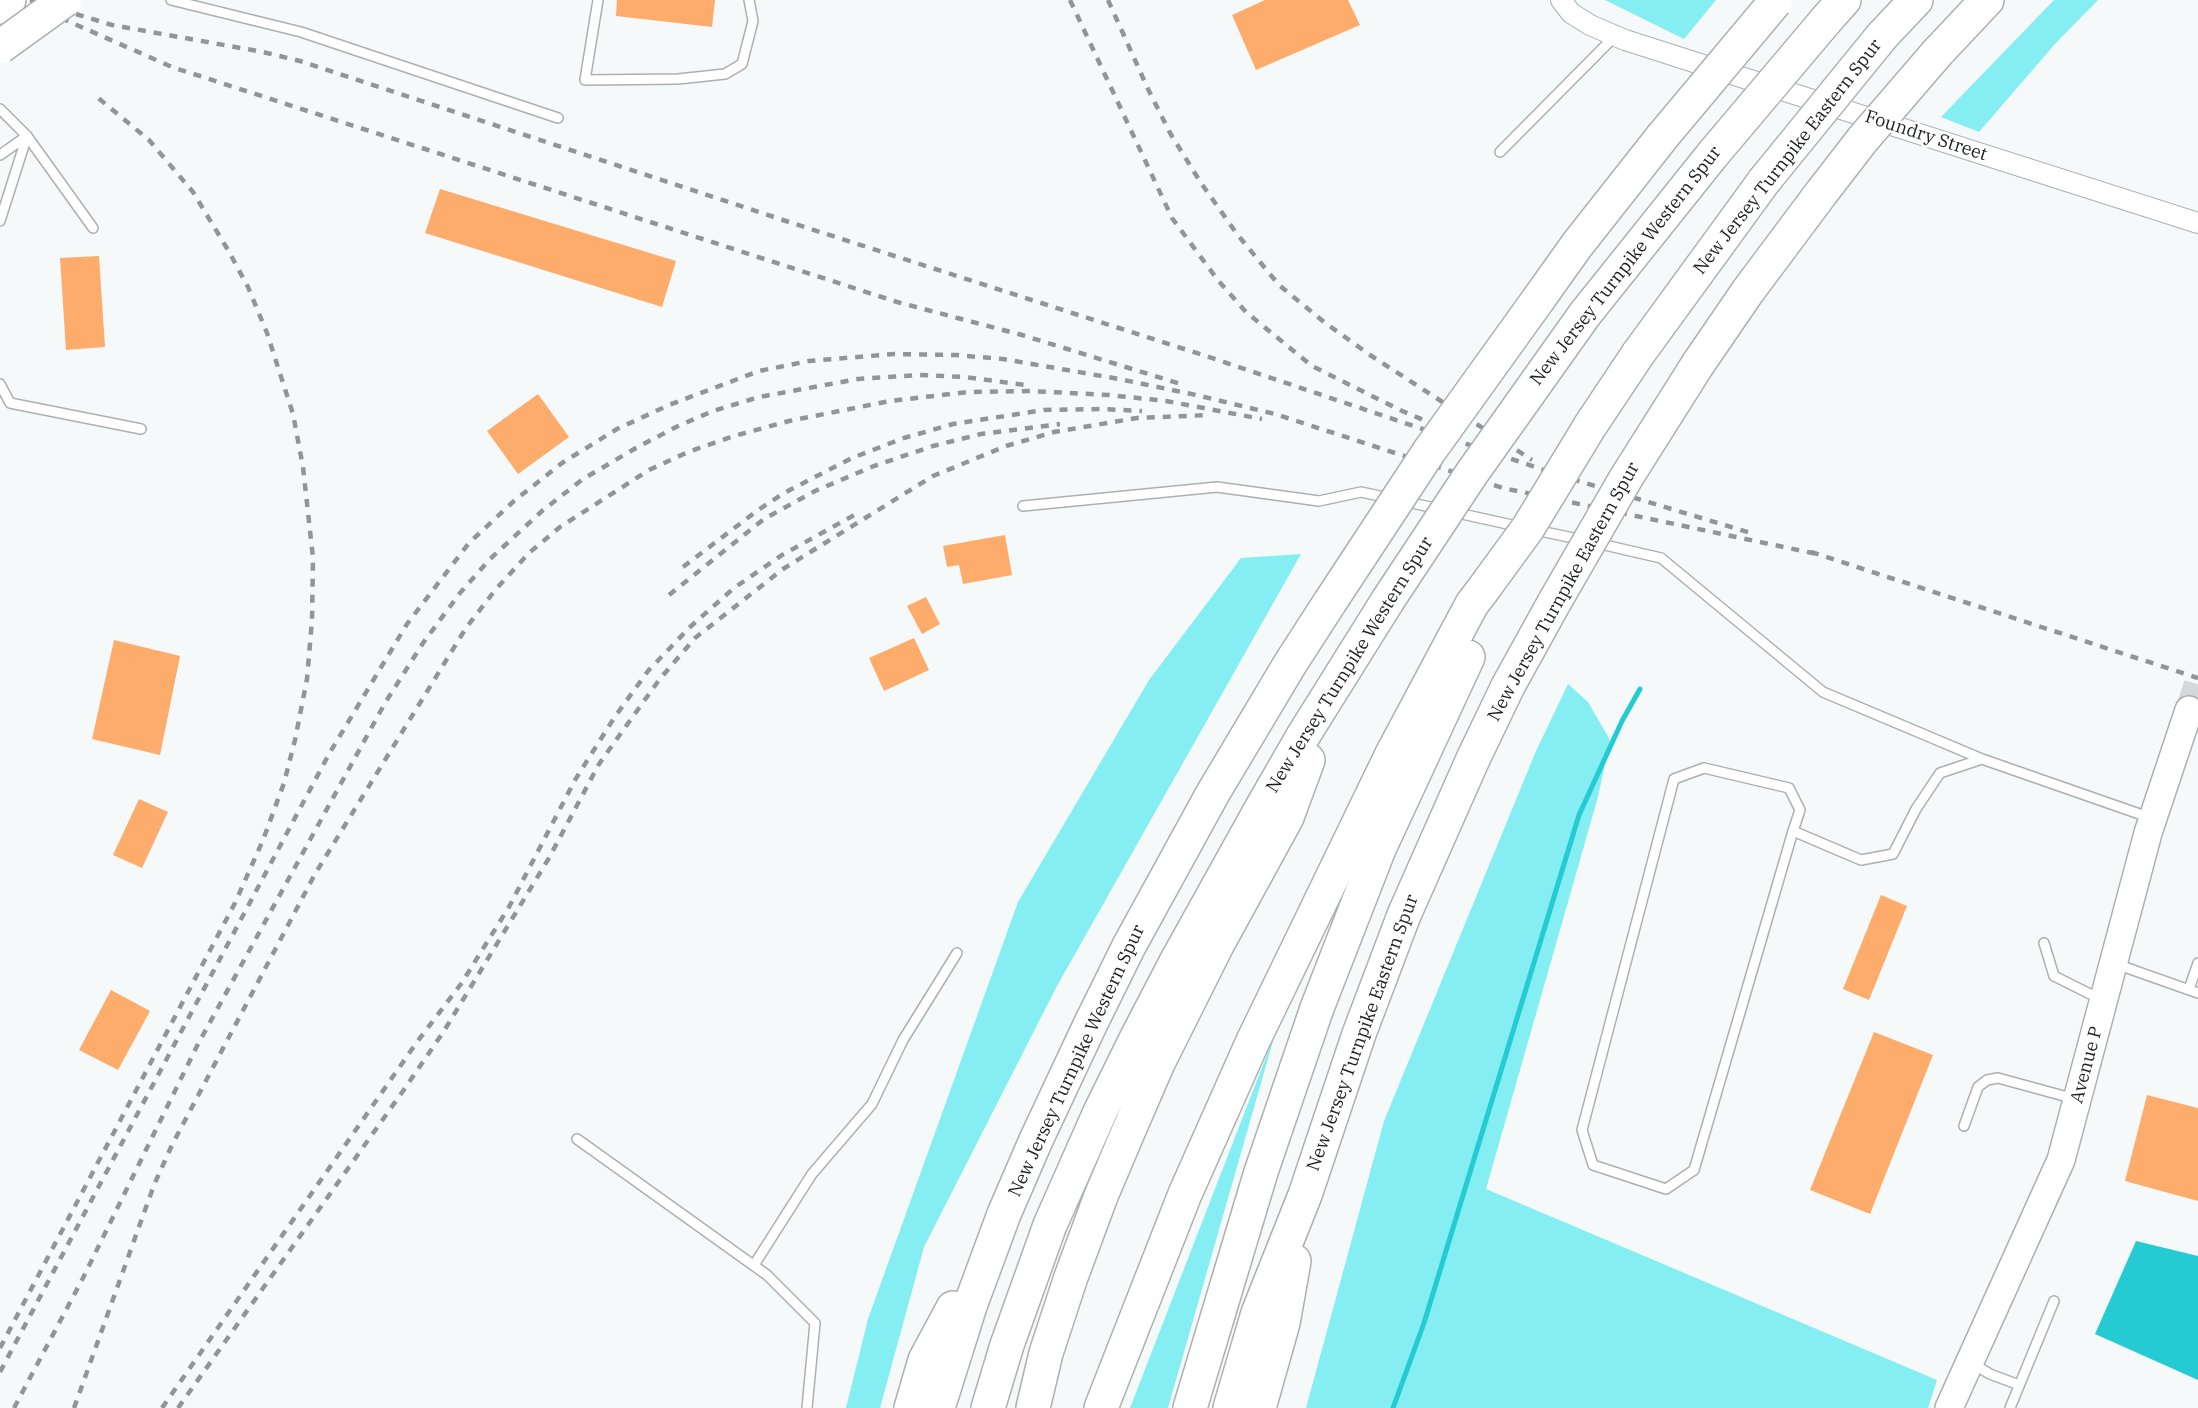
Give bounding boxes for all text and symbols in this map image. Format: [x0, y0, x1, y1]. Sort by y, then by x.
street label: New Jersey Turnpike Eastern Spur [1689, 35, 1887, 279]
street label: Foundry Street [1862, 106, 1990, 166]
street label: New Jersey Turnpike Western Spur [1526, 142, 1726, 390]
street label: New Jersey Turnpike Eastern Spur [1484, 459, 1644, 725]
street label: New Jersey Turnpike Western Spur [1262, 533, 1438, 797]
street label: New Jersey Turnpike Eastern Spur [1303, 892, 1423, 1174]
street label: New Jersey Turnpike Western Spur [1004, 922, 1150, 1200]
street label: Avenue P [2066, 1024, 2108, 1106]

